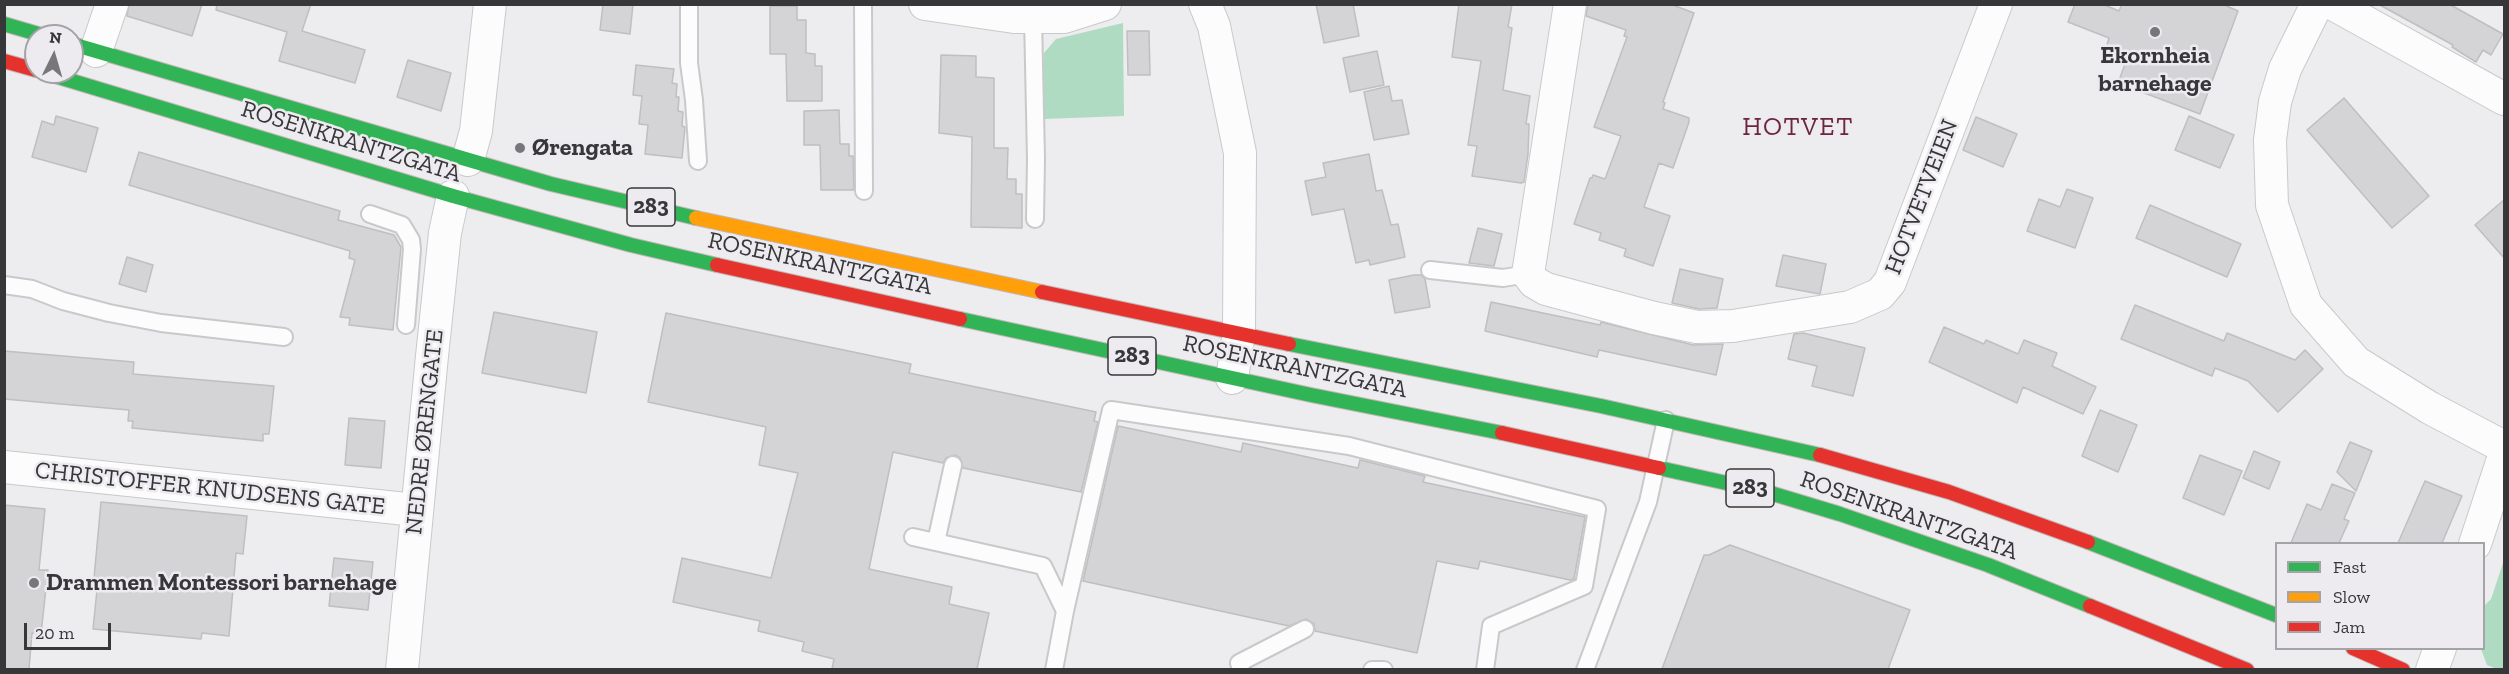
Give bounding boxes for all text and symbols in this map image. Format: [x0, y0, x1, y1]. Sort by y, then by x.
north arrow [24, 24, 84, 84]
marker: Ekornheia barnehage [2148, 25, 2162, 39]
text: N [49, 28, 62, 48]
place label: Ekornheia barnehage [2098, 42, 2212, 98]
street label: ROSENKRANTZGATA [238, 95, 464, 189]
district label: HOTVET [1742, 112, 1854, 144]
street label: HOTVETVEIEN [1879, 115, 1965, 279]
place label: Ørengata [532, 134, 633, 162]
marker: Ørengata [513, 141, 527, 155]
road number: 283 [627, 188, 675, 226]
street label: ROSENKRANTZGATA [705, 226, 935, 302]
street label: NEDRE ØRENGATE [400, 328, 450, 536]
street label: ROSENKRANTZGATA [1180, 329, 1410, 405]
road number: 283 [1108, 337, 1156, 375]
street label: CHRISTOFFER KNUDSENS GATE [34, 456, 386, 522]
street label: ROSENKRANTZGATA [1796, 465, 2022, 567]
road number: 283 [1726, 469, 1774, 507]
legend [2275, 542, 2485, 650]
text: Fast [2333, 556, 2366, 578]
place label: Drammen Montessori barnehage [46, 569, 397, 597]
marker: Drammen Montessori barnehage [27, 576, 41, 590]
text: Slow [2333, 586, 2370, 608]
scale bar [27, 611, 114, 649]
text: Jam [2333, 616, 2365, 638]
text: 20 m [35, 622, 74, 644]

